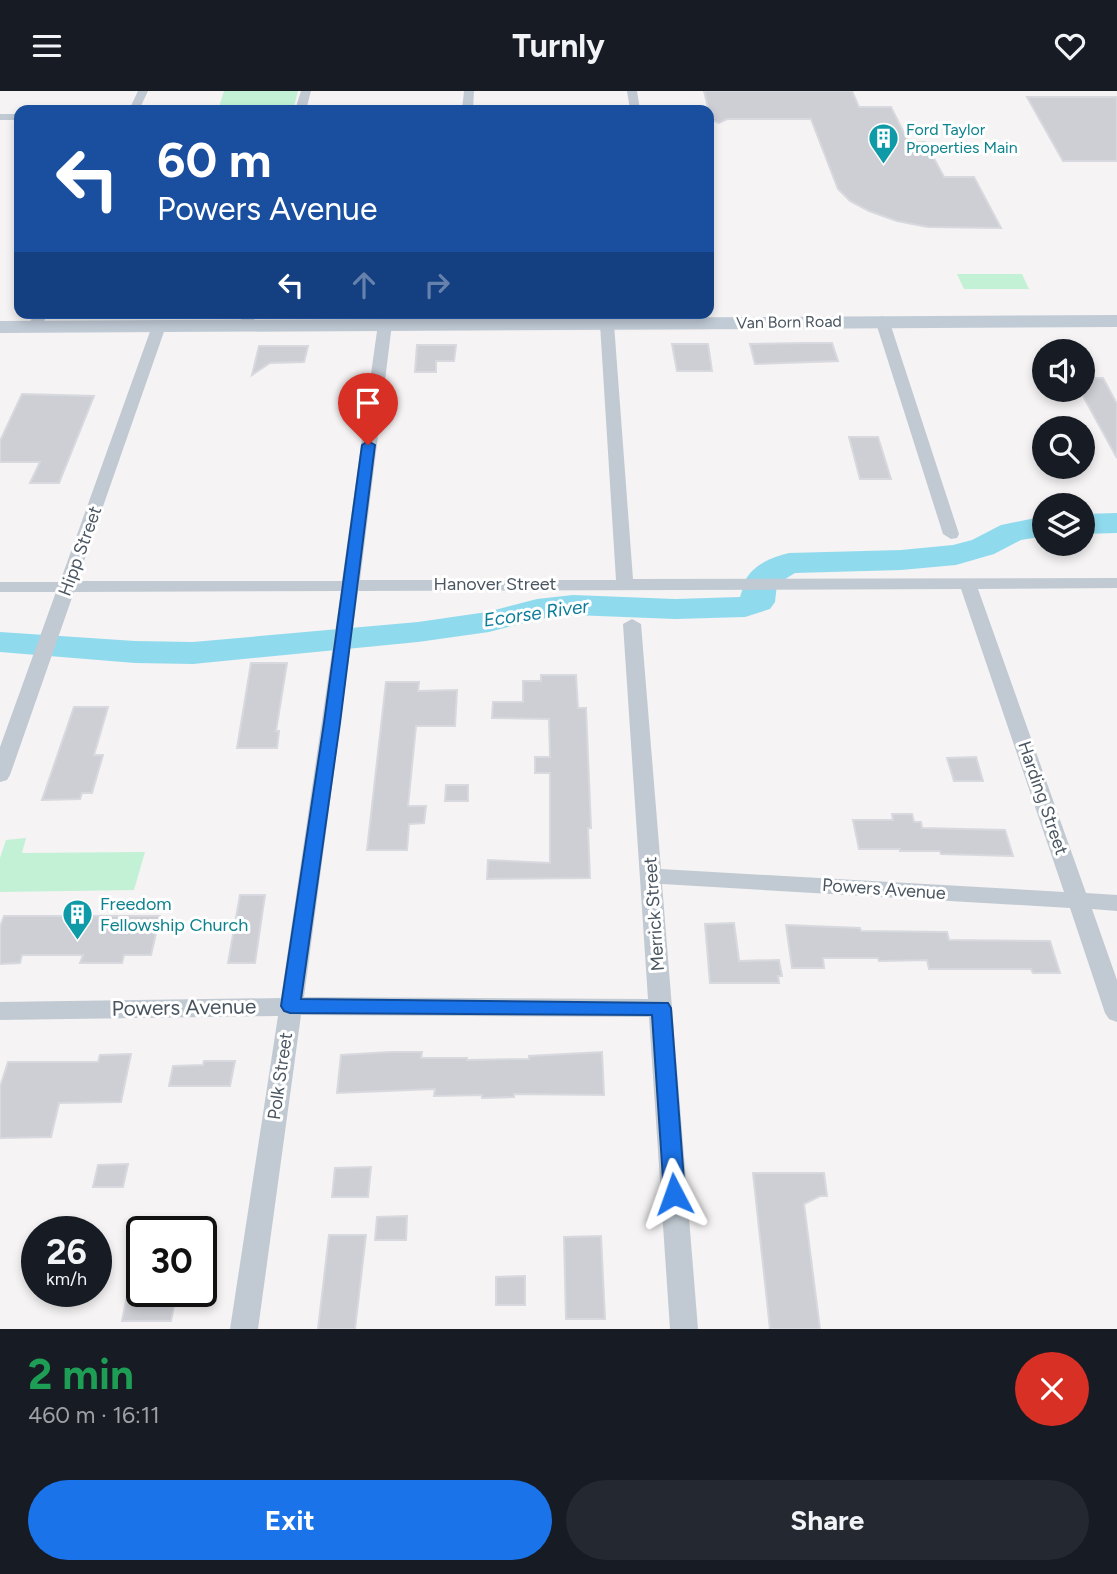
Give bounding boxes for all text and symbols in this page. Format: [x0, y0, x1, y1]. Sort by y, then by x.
icon: menu [28, 27, 66, 65]
text: Turnly [512, 27, 605, 65]
icon: heart [1051, 27, 1089, 65]
place label: Ford Taylor Properties Main [906, 120, 1018, 157]
building icon: Ford Taylor Properties Main [866, 121, 900, 165]
text: 60 m [157, 130, 272, 189]
icon: left [42, 133, 133, 224]
text: Powers Avenue [157, 190, 377, 228]
icon: left [272, 266, 310, 304]
icon: ahead [345, 266, 383, 304]
icon: right [418, 266, 456, 304]
street label: Van Born Road [736, 312, 842, 332]
map controls [1032, 339, 1095, 556]
button: sound [1032, 339, 1095, 402]
pin [338, 373, 398, 445]
icon: arrive [349, 384, 387, 422]
button: search [1032, 416, 1095, 479]
button: layers [1032, 493, 1095, 556]
street label: Hipp Street [54, 503, 106, 599]
street label: Hanover Street [434, 573, 557, 595]
water label: Ecorse River [482, 594, 591, 632]
street label: Harding Street [1013, 738, 1073, 858]
street label: Merrick Street [639, 856, 669, 972]
street label: Powers Avenue [821, 874, 947, 904]
place label: Freedom Fellowship Church [100, 893, 248, 936]
building icon: Freedom Fellowship Church [60, 897, 94, 941]
street label: Powers Avenue [111, 993, 257, 1021]
street label: Polk Street [263, 1031, 297, 1121]
position arrow [637, 1157, 711, 1231]
speed limit sign: 30 [126, 1216, 217, 1307]
text: 26 [46, 1231, 87, 1273]
text: km/h [46, 1268, 87, 1290]
text: 2 min [28, 1349, 134, 1400]
button: close [1015, 1352, 1089, 1426]
text: 460 m · 16:11 [28, 1401, 160, 1429]
button: Exit [28, 1480, 552, 1560]
button: Share [566, 1480, 1089, 1560]

